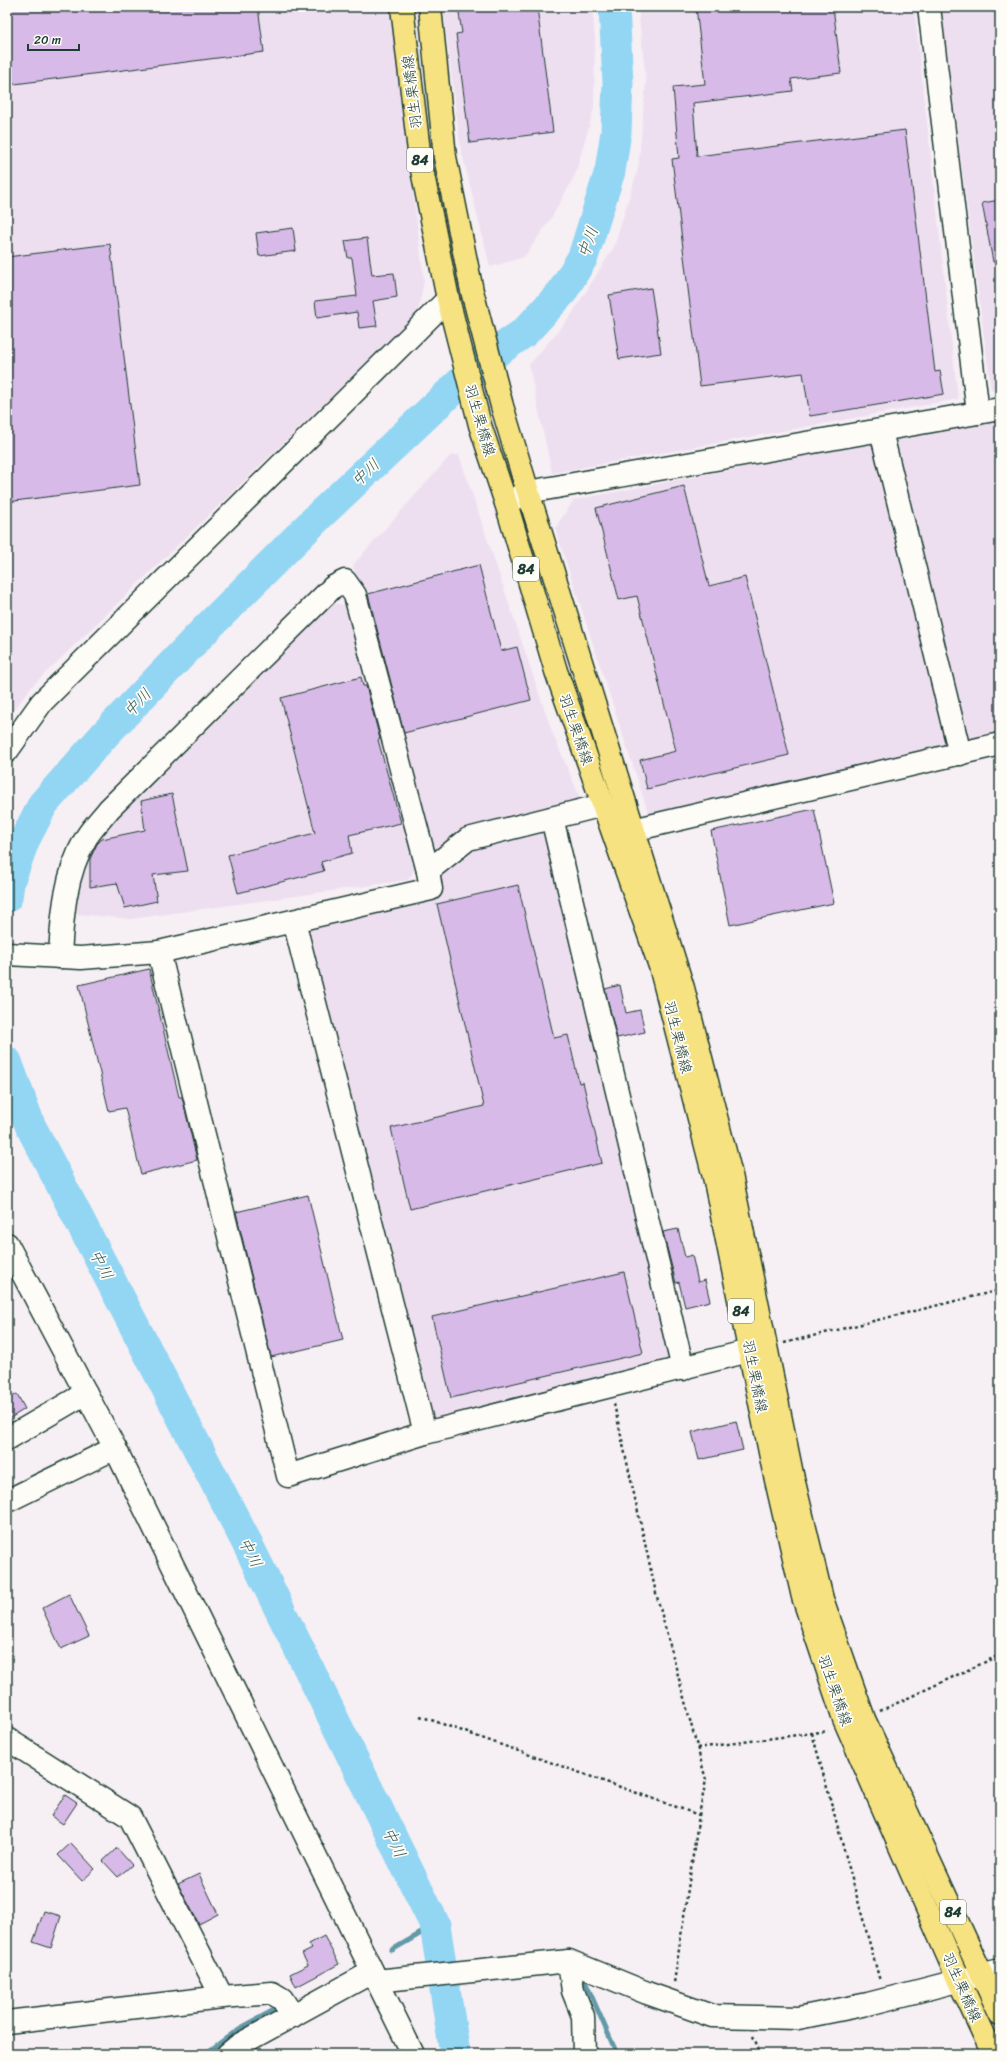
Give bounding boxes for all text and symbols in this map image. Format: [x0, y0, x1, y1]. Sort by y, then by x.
scale bar [28, 26, 79, 52]
text: 20 m [34, 29, 61, 51]
street label: 羽生栗橋線 [395, 53, 429, 131]
road number: 84 [407, 148, 433, 172]
water label: 中川 [568, 222, 607, 262]
street label: 羽生栗橋線 [457, 380, 503, 460]
water label: 中川 [344, 451, 387, 494]
road number: 84 [513, 557, 539, 581]
water label: 中川 [116, 681, 159, 724]
street label: 羽生栗橋線 [551, 689, 601, 769]
street label: 羽生栗橋線 [656, 997, 700, 1077]
water label: 中川 [81, 1243, 122, 1285]
road number: 84 [728, 1299, 754, 1323]
street label: 羽生栗橋線 [735, 1337, 775, 1415]
water label: 中川 [230, 1531, 271, 1573]
street label: 羽生栗橋線 [810, 1650, 860, 1730]
water label: 中川 [375, 1821, 415, 1863]
road number: 84 [940, 1900, 966, 1924]
street label: 羽生栗橋線 [935, 1947, 989, 2027]

